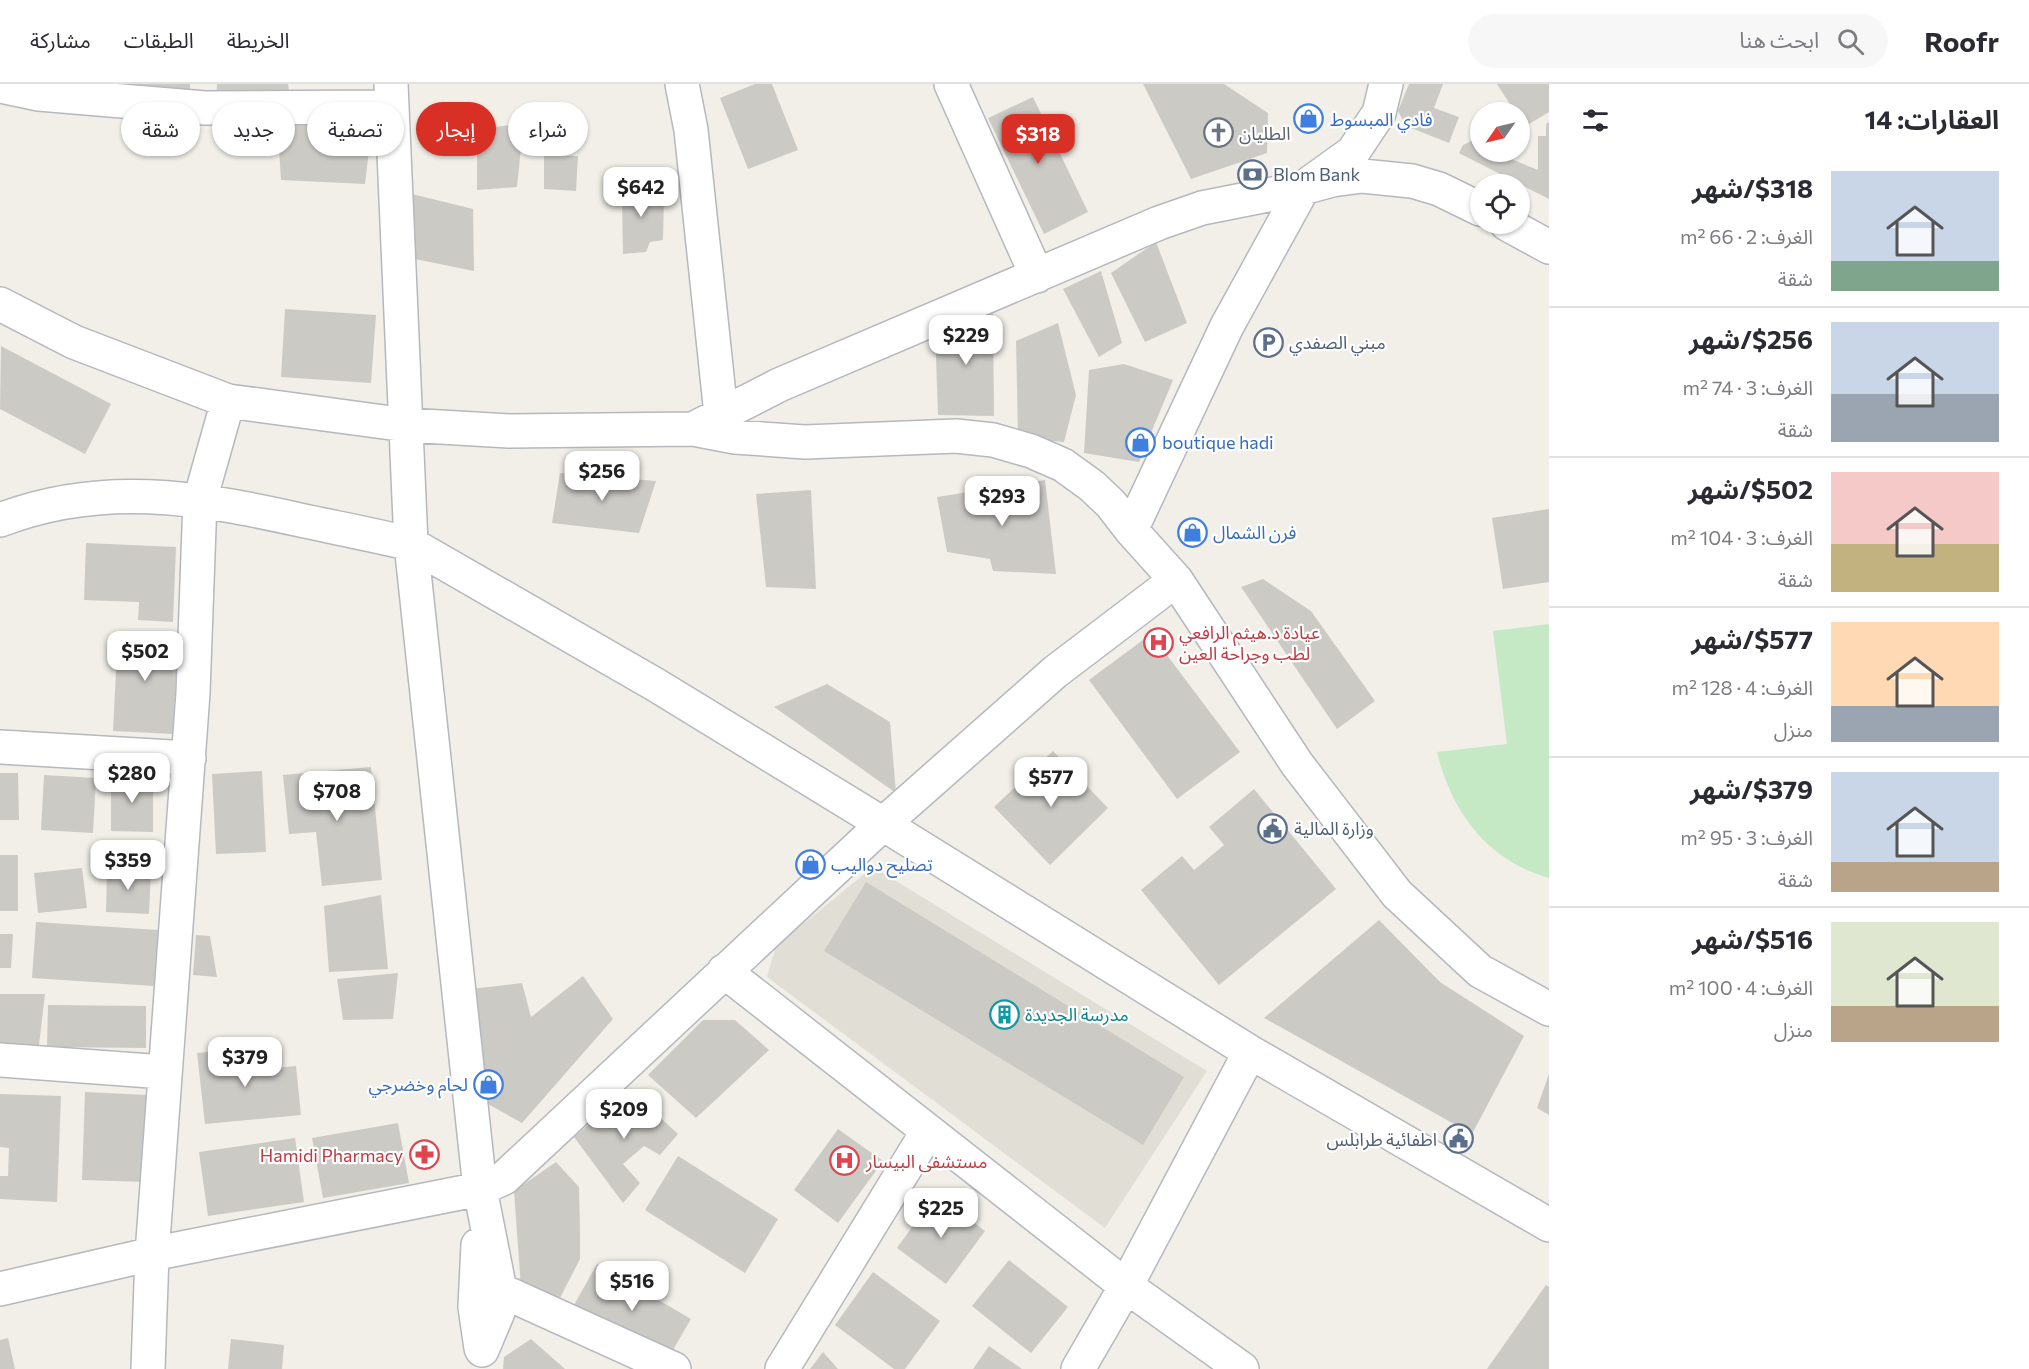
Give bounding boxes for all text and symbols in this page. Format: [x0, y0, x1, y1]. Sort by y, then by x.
search box [1468, 14, 1888, 68]
text: Roofr [1924, 24, 1999, 58]
icon: search [1834, 25, 1867, 58]
text: ابحث هنا [1739, 26, 1819, 53]
text: مشاركة [30, 27, 91, 52]
text: الطبقات [124, 27, 194, 52]
text: الخريطة [227, 27, 290, 52]
chip: شقة [121, 102, 200, 156]
chip: جديد [212, 102, 295, 156]
chip: تصفية [307, 102, 404, 156]
chip: إيجار [416, 102, 496, 156]
chip: شراء [508, 102, 588, 156]
north arrow [1470, 102, 1530, 162]
map controls [1470, 102, 1530, 234]
shop icon: فادي المبسوط [1293, 103, 1325, 135]
text: العقارات: 14 [1865, 103, 1999, 134]
icon: filters [1579, 104, 1612, 137]
place label: فادي المبسوط [1330, 108, 1433, 133]
pin: $318 [1002, 114, 1074, 165]
church icon: الطليان [1202, 117, 1234, 149]
text: $318 [1016, 121, 1060, 145]
place label: الطليان [1239, 122, 1290, 145]
bank icon: Blom Bank [1236, 158, 1268, 190]
place label: Blom Bank [1273, 163, 1360, 185]
pin: $642 [605, 167, 677, 218]
text: $318/شهر [1692, 172, 1813, 203]
text: $642 [617, 174, 665, 198]
button: locate [1470, 174, 1530, 234]
icon: home [1879, 195, 1951, 267]
text: الغرف: 2 · 66 m² [1680, 224, 1813, 248]
text: شقة [1778, 266, 1813, 290]
pin: $229 [930, 315, 1002, 366]
text: $229 [943, 322, 989, 346]
text: $256/شهر [1689, 323, 1813, 354]
parking icon: مبني الصفدي [1252, 326, 1284, 358]
place label: مبني الصفدي [1289, 331, 1386, 356]
icon: home [1879, 346, 1951, 418]
text: الغرف: 3 · 74 m² [1683, 375, 1813, 399]
text: شقة [1778, 417, 1813, 441]
shop icon: boutique hadi [1125, 426, 1157, 458]
place label: boutique hadi [1162, 431, 1274, 453]
pin: $256 [566, 451, 638, 502]
text: $256 [579, 458, 625, 482]
text: $502/شهر [1688, 473, 1813, 504]
pin: $293 [966, 476, 1038, 527]
text: $293 [979, 483, 1025, 507]
icon: home [1879, 496, 1951, 568]
shop icon: فرن الشمال [1176, 516, 1208, 548]
place label: فرن الشمال [1213, 521, 1296, 544]
text: الغرف: 3 · 104 m² [1670, 525, 1813, 549]
text: شقة [1778, 567, 1813, 591]
place label: عيادة د.هيثم الرافعي لطب وجراحة العين [1179, 621, 1320, 665]
text: $577/شهر [1691, 623, 1813, 654]
hospital icon: عيادة د.هيثم الرافعي لطب وجراحة العين [1142, 626, 1174, 658]
pin: $502 [109, 631, 181, 682]
text: $502 [121, 638, 169, 662]
icon: home [1879, 646, 1951, 718]
text: الغرف: 4 · 128 m² [1672, 675, 1813, 699]
text: منزل [1774, 717, 1813, 741]
pin: $280 [96, 753, 168, 804]
pin: $577 [1015, 757, 1087, 808]
text: $280 [108, 760, 156, 784]
text: $577 [1028, 764, 1074, 788]
pin: $708 [301, 771, 373, 822]
text: $379/شهر [1690, 773, 1813, 804]
text: $708 [313, 778, 361, 802]
icon: home [1879, 796, 1951, 868]
public building icon: وزارة المالية [1257, 812, 1289, 844]
place label: وزارة المالية [1294, 817, 1374, 840]
text: الغرف: 3 · 95 m² [1680, 825, 1813, 849]
pin: $359 [92, 840, 164, 891]
text: $359 [104, 847, 152, 871]
shop icon: تصليح دواليب [794, 848, 826, 880]
place label: تصليح دواليب [831, 853, 933, 878]
text: شقة [1778, 867, 1813, 891]
text: $516/شهر [1692, 923, 1813, 954]
icon: home [1879, 946, 1951, 1018]
text: الغرف: 4 · 100 m² [1669, 975, 1813, 999]
building icon: مدرسة الجديدة [988, 998, 1020, 1030]
place label: مدرسة الجديدة [1025, 1003, 1129, 1026]
text: منزل [1774, 1017, 1813, 1041]
pin: $379 [209, 1037, 281, 1088]
text: $379 [222, 1044, 268, 1068]
shop icon: لحام وخضرجي [473, 1068, 505, 1100]
place label: لحام وخضرجي [368, 1073, 468, 1099]
pin: $209 [588, 1089, 660, 1140]
text: $209 [600, 1096, 648, 1120]
public building icon: اطفائية طرابلس [1442, 1123, 1474, 1155]
place label: اطفائية طرابلس [1326, 1128, 1437, 1151]
pharmacy icon: Hamidi Pharmacy [408, 1139, 440, 1171]
place label: Hamidi Pharmacy [260, 1144, 403, 1166]
hospital icon: مستشفی البيسار [829, 1145, 861, 1177]
place label: مستشفی البيسار [865, 1150, 987, 1173]
pin: $225 [905, 1188, 977, 1239]
text: $225 [918, 1195, 964, 1219]
pin: $516 [596, 1261, 668, 1312]
text: $516 [610, 1268, 654, 1292]

